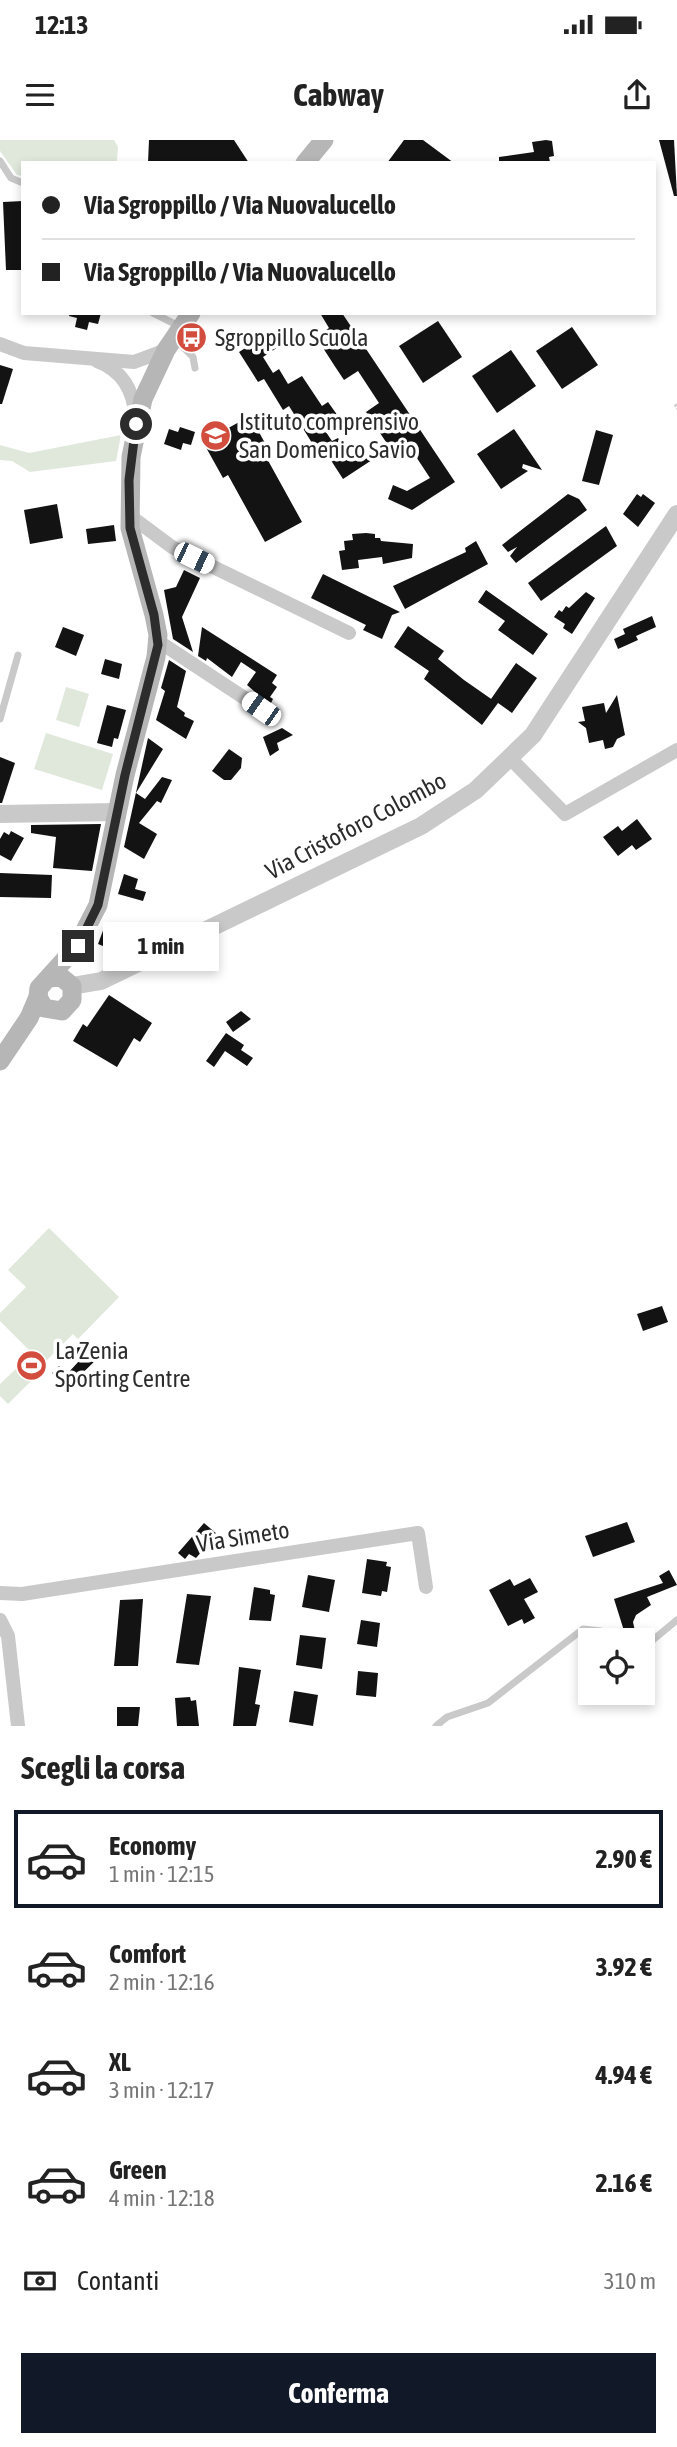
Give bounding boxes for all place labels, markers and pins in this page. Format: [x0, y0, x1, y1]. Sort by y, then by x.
bus stop icon: Sgroppillo Scuola [175, 321, 209, 355]
place label: Sgroppillo Scuola [215, 324, 368, 351]
place label: Istituto comprensivo San Domenico Savio [239, 408, 419, 463]
school or university icon: Istituto comprensivo San Domenico Savio [199, 419, 233, 453]
place label: La Zenia Sporting Centre [55, 1337, 190, 1392]
sports icon: La Zenia Sporting Centre [15, 1348, 49, 1382]

